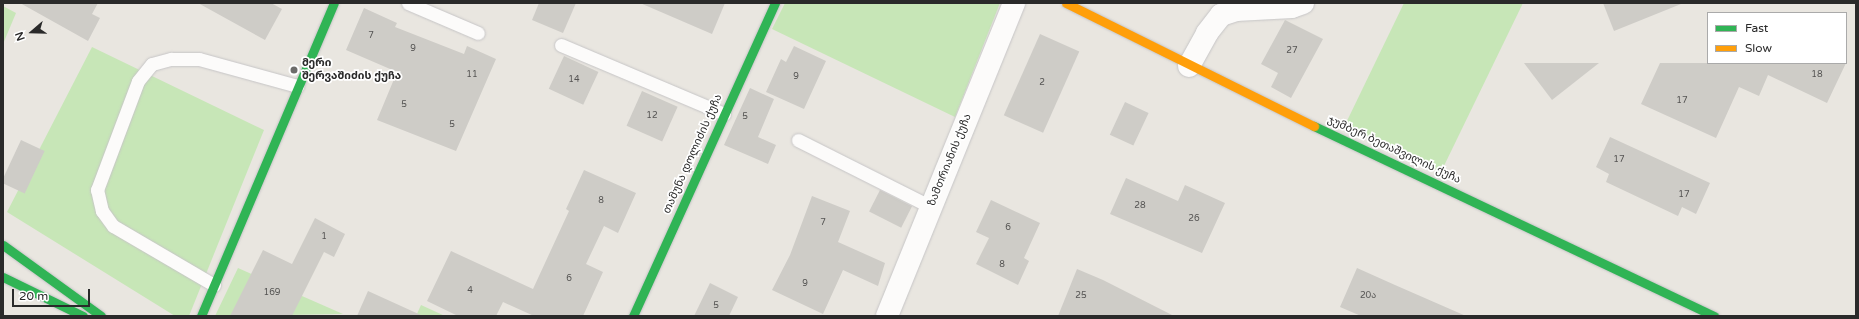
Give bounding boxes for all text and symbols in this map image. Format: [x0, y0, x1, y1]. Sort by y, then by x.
north arrow [12, 12, 52, 52]
legend [1707, 12, 1847, 64]
text: Fast [1745, 21, 1768, 35]
text: N [13, 30, 28, 43]
house number: 7 [368, 31, 374, 41]
text: Slow [1745, 41, 1772, 55]
house number: 9 [410, 44, 416, 54]
house number: 27 [1286, 46, 1298, 56]
place label: მერი შერვაშიძის ქუჩა [302, 57, 401, 83]
marker: მერი შერვაშიძის ქუჩა [289, 65, 299, 75]
house number: 11 [466, 70, 478, 80]
house number: 18 [1811, 70, 1823, 80]
house number: 9 [793, 72, 799, 82]
house number: 14 [568, 75, 580, 85]
house number: 2 [1039, 78, 1045, 88]
street label: თამუნა დოლიძის ქუჩა [661, 92, 725, 216]
house number: 17 [1676, 96, 1688, 106]
house number: 5 [401, 100, 407, 110]
house number: 12 [646, 111, 658, 121]
house number: 5 [742, 112, 748, 122]
street label: ზამთრიანის ქუჩა [925, 112, 975, 208]
street label: ჯუმბერ ბეთაშვილის ქუჩა [1325, 113, 1463, 187]
house number: 5 [449, 120, 455, 130]
house number: 17 [1613, 155, 1625, 165]
house number: 17 [1678, 190, 1690, 200]
house number: 8 [598, 196, 604, 206]
house number: 28 [1134, 201, 1146, 211]
house number: 26 [1188, 214, 1200, 224]
house number: 7 [820, 218, 826, 228]
house number: 6 [1005, 223, 1011, 233]
house number: 1 [321, 232, 327, 242]
house number: 8 [999, 260, 1005, 270]
house number: 6 [566, 274, 572, 284]
house number: 9 [802, 279, 808, 289]
scale bar [14, 281, 92, 307]
house number: 4 [467, 286, 473, 296]
house number: 169 [264, 288, 280, 298]
text: 20 m [19, 289, 48, 303]
house number: 25 [1075, 291, 1087, 301]
house number: 20ა [1360, 291, 1376, 301]
house number: 5 [713, 301, 719, 311]

